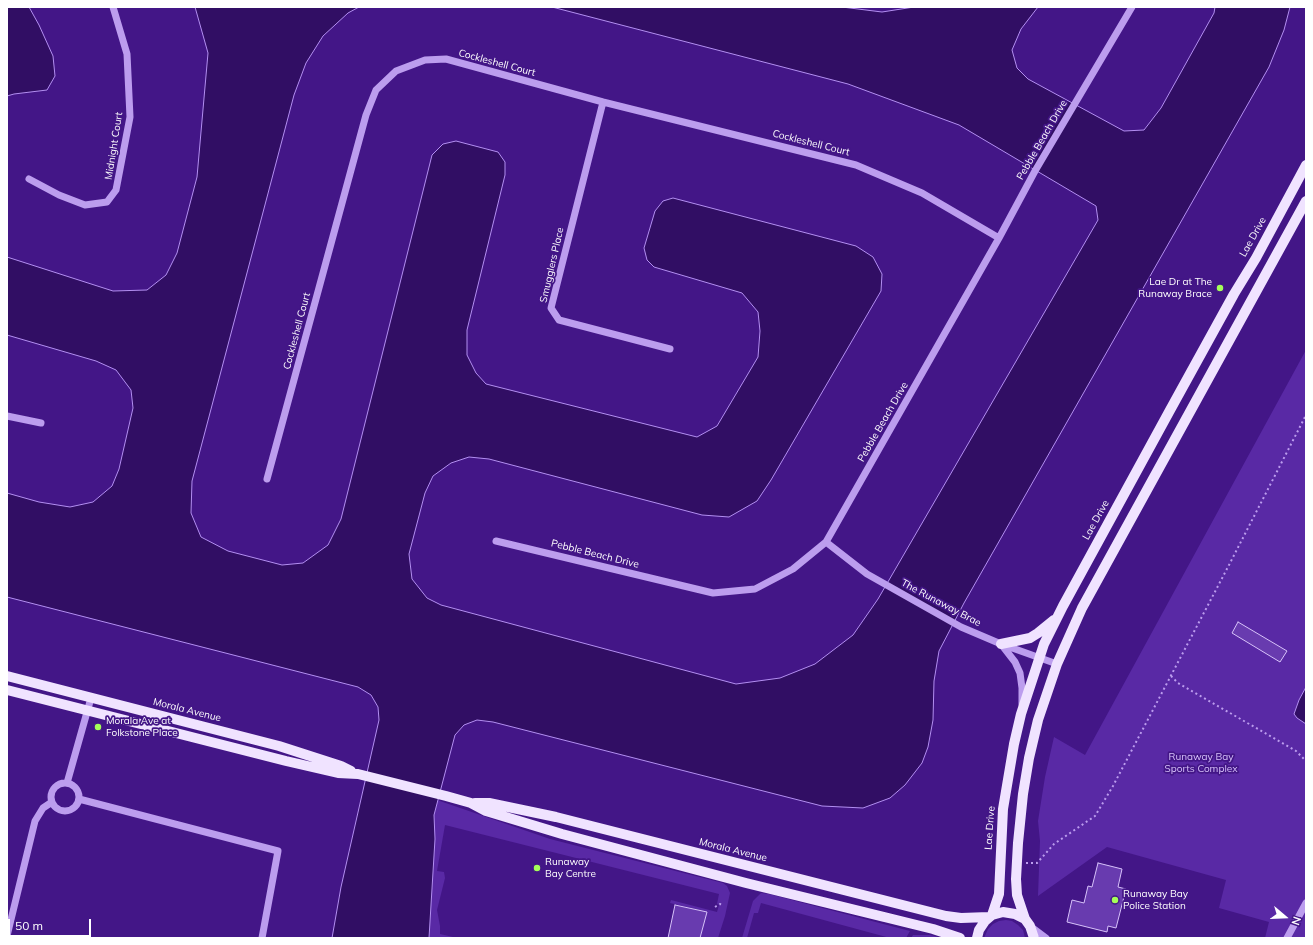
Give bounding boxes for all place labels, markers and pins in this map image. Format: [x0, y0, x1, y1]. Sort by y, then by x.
place label: Lae Dr at The Runaway Brace [1138, 276, 1212, 300]
marker: Lae Dr at The Runaway Brace [1215, 283, 1225, 293]
place label: Morala Ave at Folkstone Place [106, 715, 178, 738]
marker: Morala Ave at Folkstone Place [93, 722, 103, 732]
place label: Runaway Bay Centre [545, 856, 596, 880]
marker: Runaway Bay Centre [532, 863, 542, 873]
place label: Runaway Bay Police Station [1123, 888, 1188, 912]
marker: Runaway Bay Police Station [1110, 895, 1120, 905]

